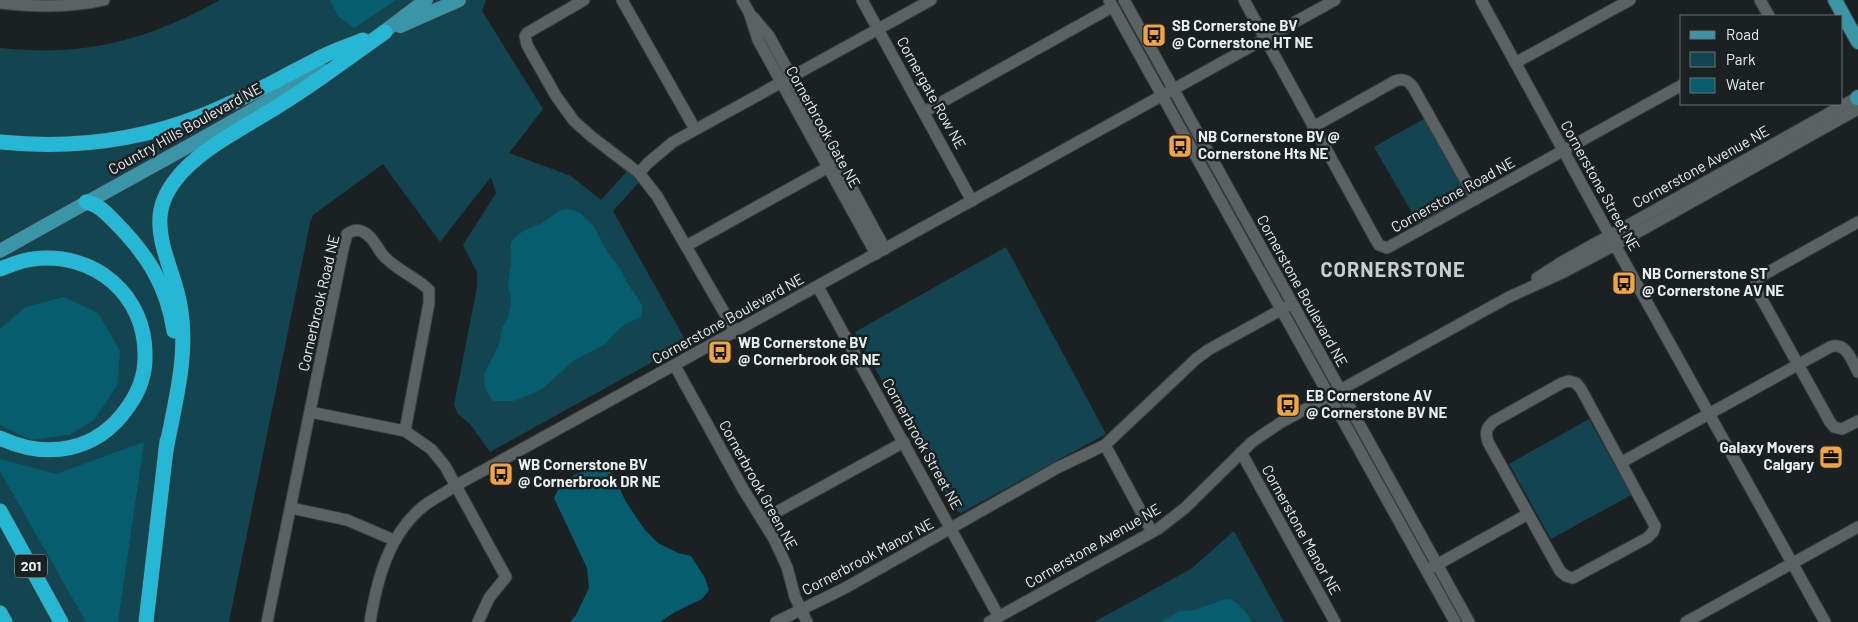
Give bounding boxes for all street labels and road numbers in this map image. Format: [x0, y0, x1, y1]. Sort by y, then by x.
street label: Cornergate Row NE [894, 33, 970, 152]
street label: Cornerbrook Gate NE [783, 62, 865, 191]
street label: Country Hills Boulevard NE [105, 78, 264, 178]
street label: Cornerstone Street NE [1557, 117, 1644, 254]
street label: Cornerstone Avenue NE [1629, 121, 1772, 211]
street label: Cornerstone Road NE [1387, 153, 1518, 236]
street label: Cornerstone Boulevard NE [1254, 211, 1352, 370]
street label: Cornerbrook Road NE [294, 233, 343, 373]
street label: Cornerstone Boulevard NE [648, 269, 807, 367]
street label: Cornerbrook Street NE [879, 375, 967, 512]
street label: Cornerbrook Green NE [716, 417, 802, 552]
street label: Cornerstone Manor NE [1259, 461, 1345, 598]
street label: Cornerstone Avenue NE [1022, 499, 1163, 591]
street label: Cornerbrook Manor NE [799, 514, 936, 598]
road number: 201 [15, 554, 47, 578]

